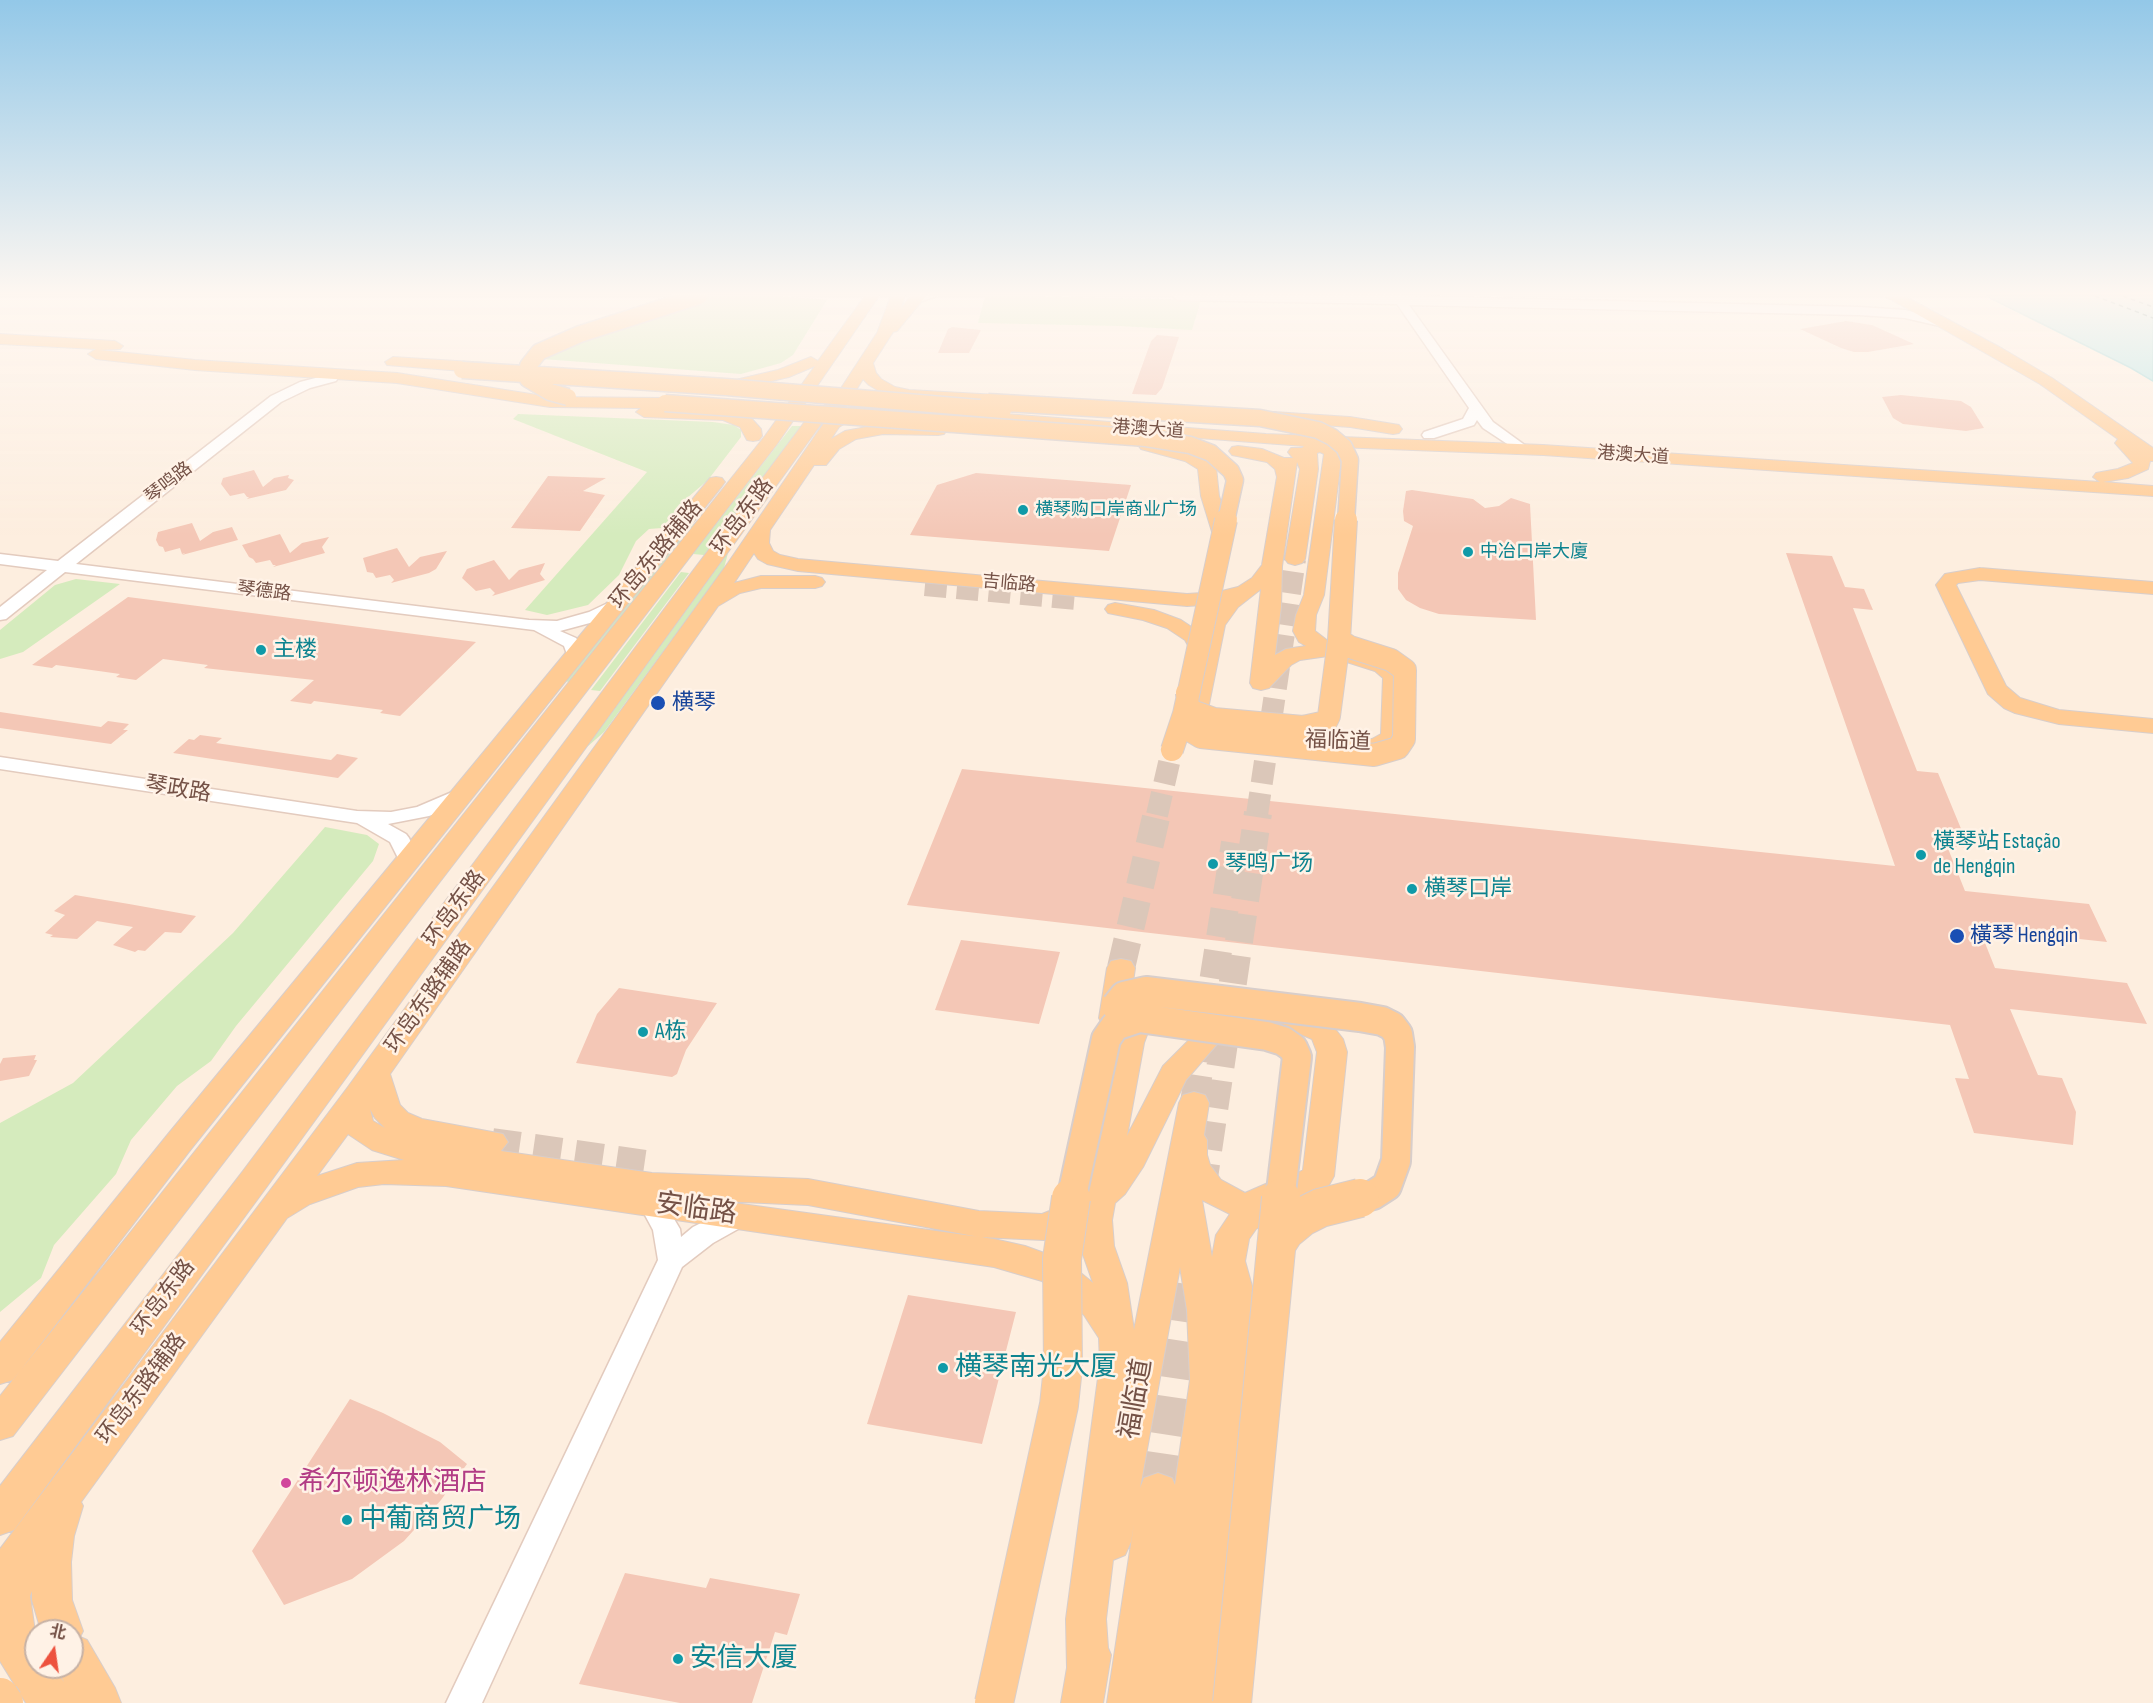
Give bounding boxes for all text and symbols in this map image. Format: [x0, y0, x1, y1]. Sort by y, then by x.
street label: 港澳大道 [1111, 417, 1185, 443]
street label: 港澳大道 [1596, 443, 1670, 469]
street label: 琴鸣路 [141, 458, 197, 508]
street label: 环岛东路 [706, 474, 780, 560]
street label: 环岛东路辅路 [605, 495, 709, 615]
place label: 横琴购口岸商业广场 [1035, 499, 1197, 521]
marker: 横琴购口岸商业广场 [1016, 503, 1030, 517]
place label: 中冶口岸大廈 [1480, 541, 1588, 563]
marker: 中冶口岸大廈 [1461, 545, 1475, 559]
street label: 吉临路 [981, 571, 1037, 597]
street label: 琴德路 [236, 578, 292, 606]
place label: 主楼 [273, 637, 317, 663]
marker: 主楼 [254, 643, 268, 657]
place label: 横琴 [672, 690, 716, 716]
marker: 横琴 [649, 694, 667, 712]
street label: 福临道 [1305, 728, 1371, 756]
street label: 琴政路 [143, 772, 213, 808]
place label: 橫琴站 Estação de Hengqin [1933, 829, 2061, 880]
marker: 橫琴站 Estação de Hengqin [1914, 848, 1928, 862]
place label: 琴鸣广场 [1225, 851, 1313, 877]
marker: 琴鸣广场 [1206, 857, 1220, 871]
street label: 环岛东路 [418, 866, 492, 952]
place label: 横琴口岸 [1424, 876, 1512, 902]
marker: 横琴口岸 [1405, 882, 1419, 896]
place label: 橫琴 Hengqin [1970, 923, 2078, 949]
marker: 橫琴 Hengqin [1948, 927, 1966, 945]
street label: 环岛东路辅路 [380, 935, 478, 1059]
place label: A栋 [655, 1019, 686, 1045]
marker: A栋 [636, 1025, 650, 1039]
street label: 安临路 [654, 1188, 738, 1232]
street label: 环岛东路 [127, 1255, 201, 1341]
street label: 环岛东路辅路 [92, 1328, 192, 1450]
place label: 横琴南光大厦 [955, 1352, 1117, 1384]
street label: 福临道 [1114, 1356, 1160, 1442]
marker: 横琴南光大厦 [936, 1361, 950, 1375]
place label: 希尔顿逸林酒店 [298, 1467, 487, 1499]
marker: 希尔顿逸林酒店 [279, 1476, 293, 1490]
place label: 中葡商贸广场 [359, 1504, 521, 1536]
marker: 中葡商贸广场 [340, 1513, 354, 1527]
north arrow [24, 1619, 84, 1679]
text: 北 [48, 1622, 68, 1644]
place label: 安信大厦 [690, 1643, 798, 1675]
marker: 安信大厦 [671, 1652, 685, 1666]

